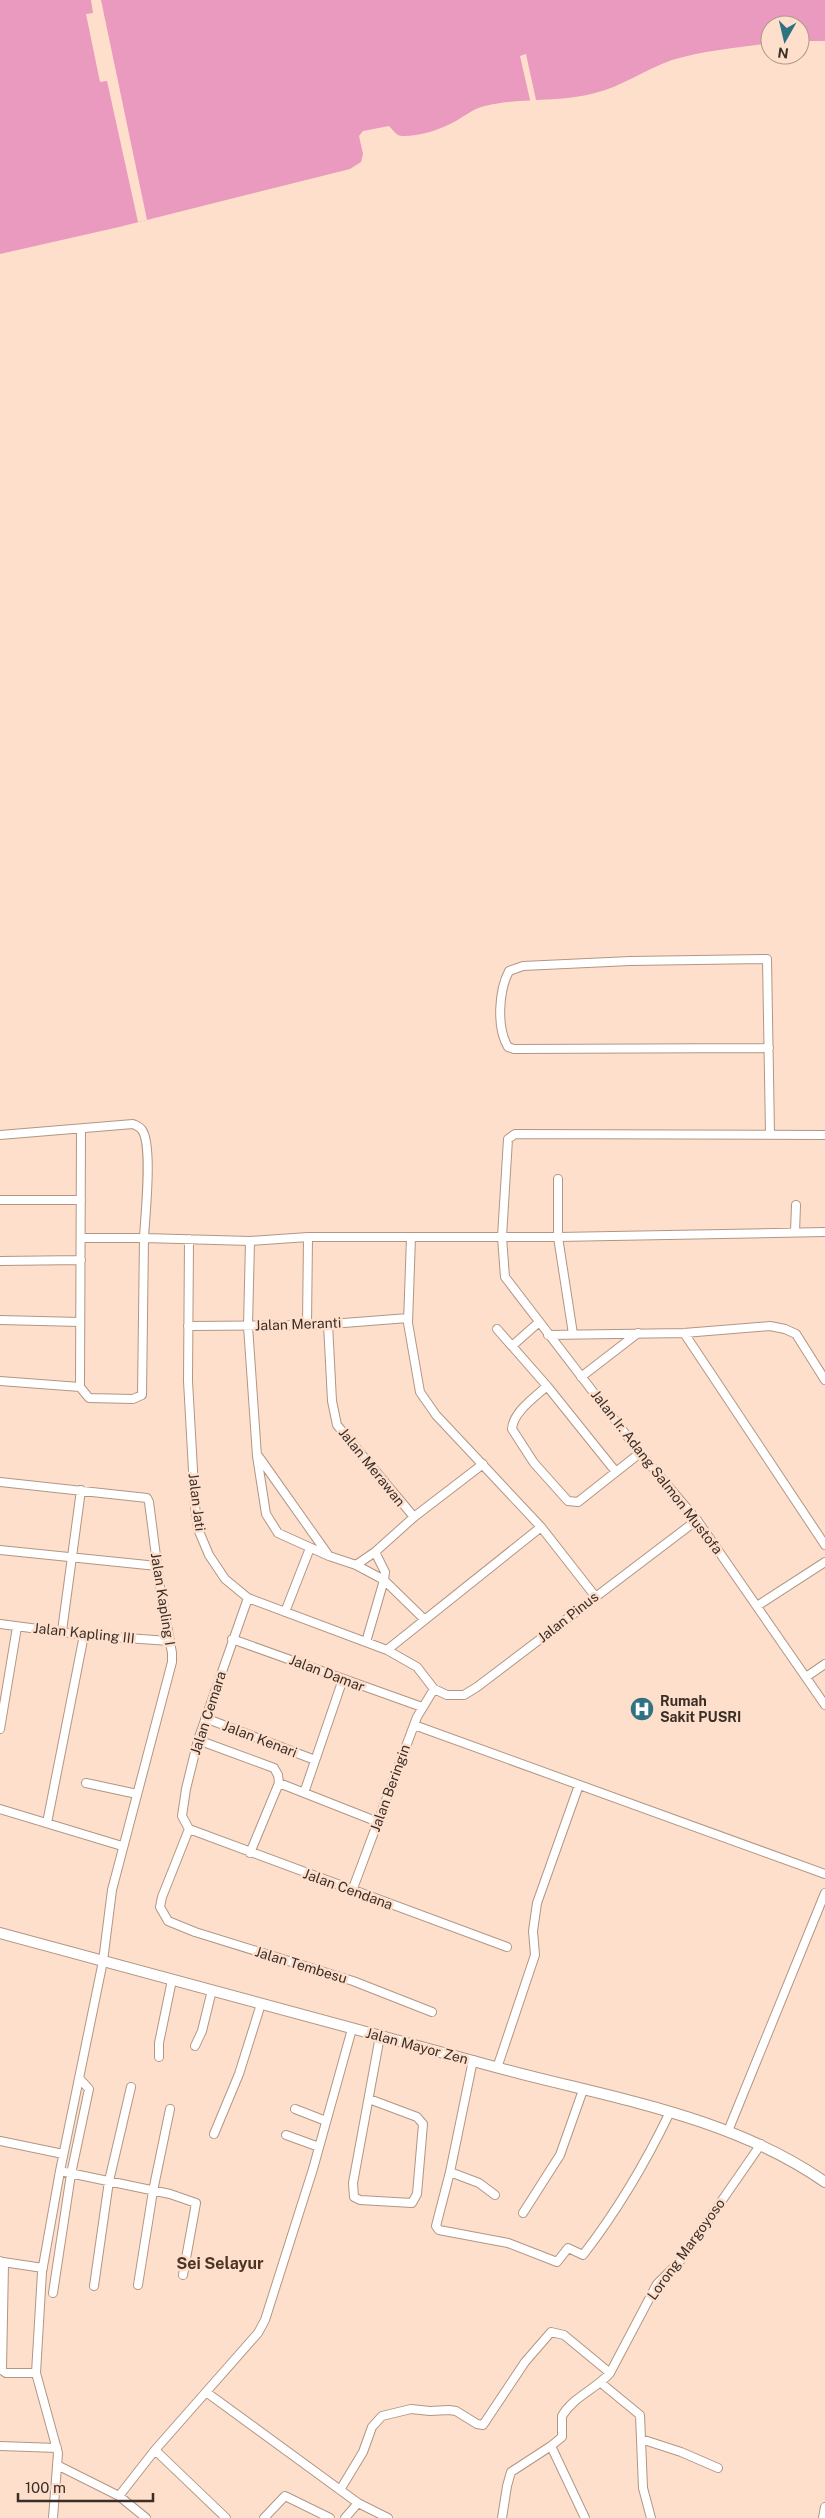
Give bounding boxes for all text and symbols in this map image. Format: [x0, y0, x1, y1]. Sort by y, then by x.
north arrow [760, 15, 810, 65]
text: N [777, 44, 790, 62]
street label: Jalan Meranti [255, 1314, 341, 1334]
street label: Jalan Ir. Adang Salmon Mustofa [588, 1387, 726, 1557]
street label: Jalan Merawan [336, 1425, 408, 1509]
street label: Jalan Jati [186, 1472, 208, 1532]
street label: Jalan Kapling I [148, 1551, 178, 1647]
street label: Jalan Pinus [535, 1588, 601, 1646]
street label: Jalan Kapling III [32, 1620, 136, 1646]
street label: Jalan Damar [287, 1651, 367, 1695]
street label: Jalan Cemara [187, 1669, 229, 1757]
place label: Rumah Sakit PUSRI [660, 1693, 741, 1725]
hospital icon: Rumah Sakit PUSRI [629, 1696, 655, 1722]
street label: Jalan Kenari [221, 1717, 299, 1761]
street label: Jalan Beringin [367, 1742, 413, 1834]
street label: Jalan Cendana [301, 1865, 395, 1913]
street label: Jalan Tembesu [253, 1943, 349, 1987]
street label: Jalan Mayor Zen [364, 2025, 470, 2067]
street label: Lorong Margoyoso [644, 2195, 728, 2303]
district label: Sei Selayur [176, 2254, 264, 2273]
scale bar [18, 2470, 152, 2502]
text: 100 m [25, 2479, 66, 2496]

